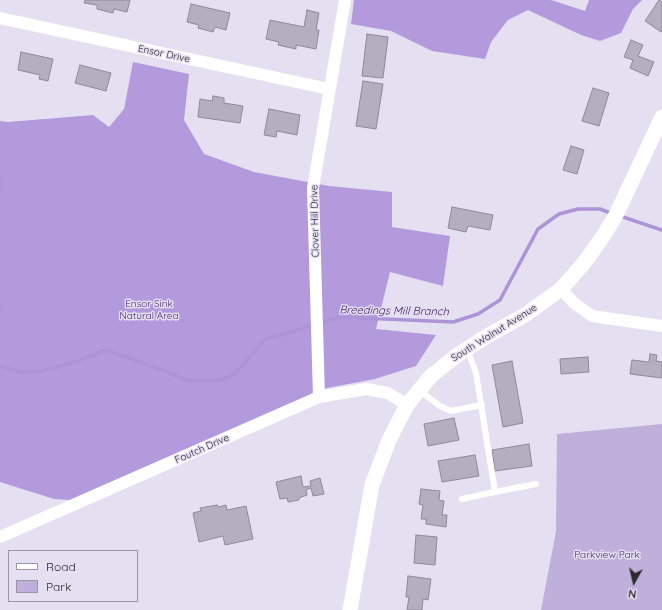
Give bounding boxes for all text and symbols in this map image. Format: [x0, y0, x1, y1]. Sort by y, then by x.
street label: Ensor Drive [137, 43, 191, 65]
street label: Clover Hill Drive [308, 184, 322, 258]
park label: Ensor Sink Natural Area [119, 298, 179, 322]
street label: South Walnut Avenue [449, 302, 539, 364]
water label: Breedings Mill Branch [339, 303, 449, 319]
street label: Foutch Drive [173, 432, 231, 466]
park label: Parkview Park [574, 549, 640, 561]
legend [8, 550, 138, 602]
text: Road [46, 559, 76, 574]
north arrow [614, 562, 654, 602]
text: Park [46, 579, 71, 594]
text: N [627, 586, 637, 601]

